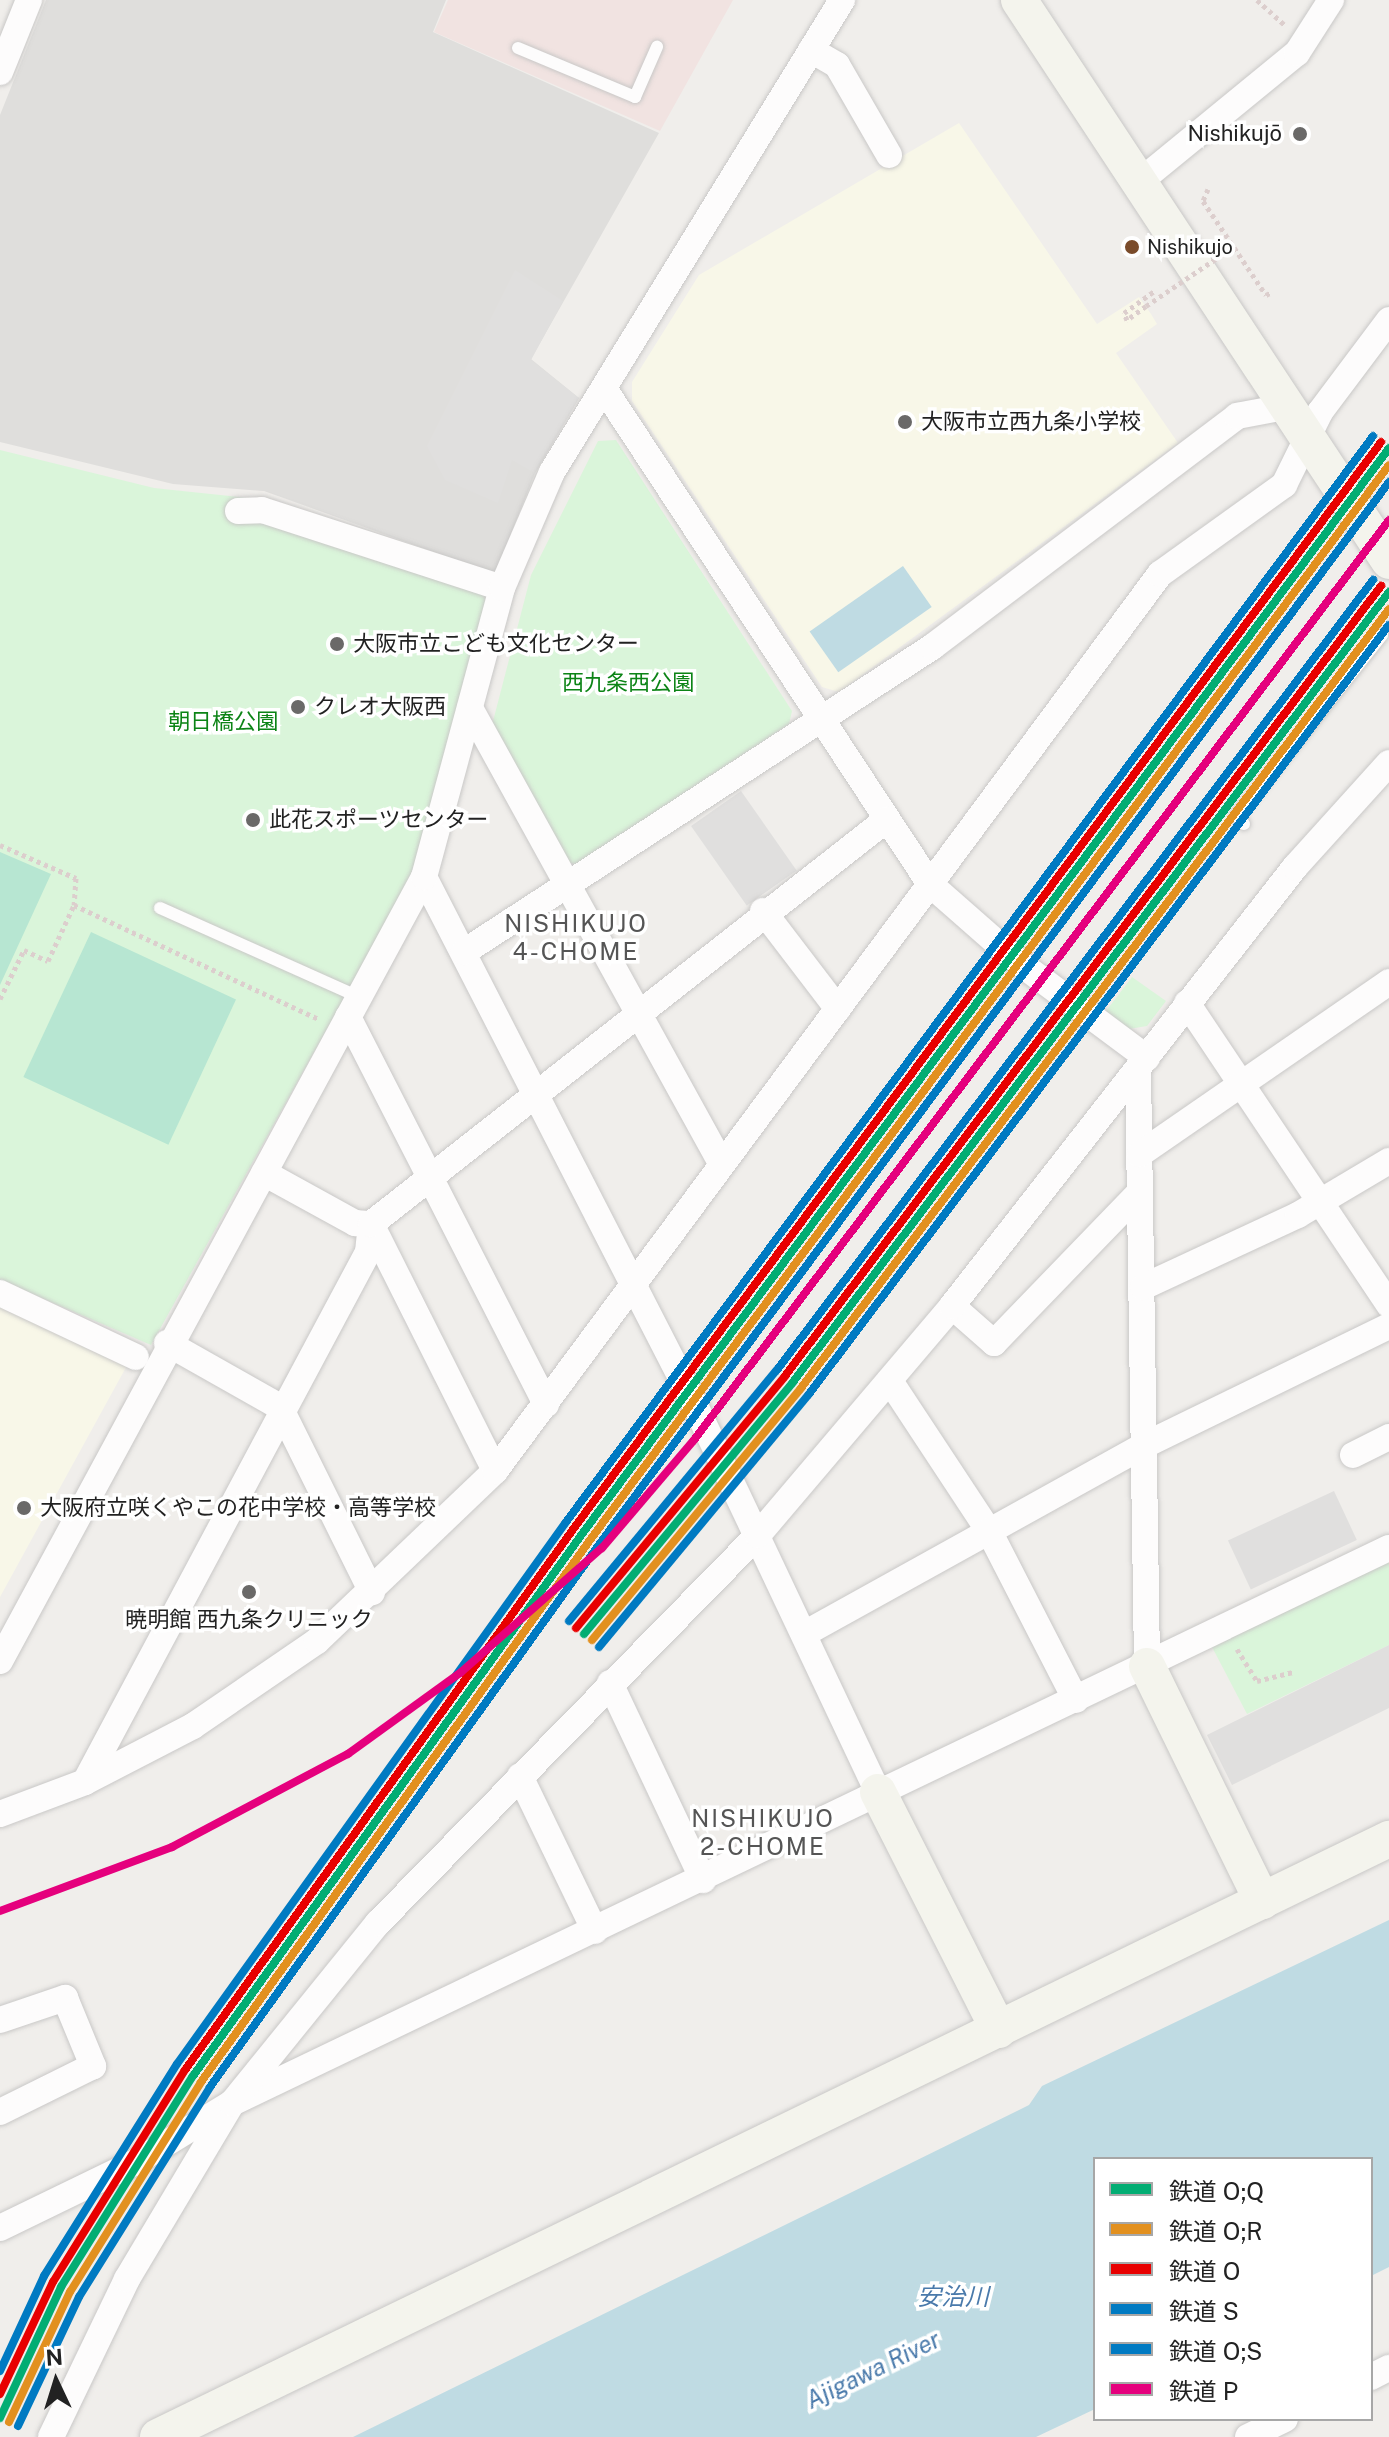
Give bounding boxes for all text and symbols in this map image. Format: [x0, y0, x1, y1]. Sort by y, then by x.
place label: Nishikujō [1187, 121, 1282, 147]
marker: Nishikujō [1289, 123, 1311, 145]
place label: Nishikujo [1147, 235, 1233, 259]
marker: Nishikujo [1124, 239, 1140, 255]
place label: 大阪市立西九条小学校 [921, 409, 1141, 435]
marker: 大阪市立西九条小学校 [896, 413, 914, 431]
place label: 大阪市立こども文化センター [353, 631, 639, 657]
marker: 大阪市立こども文化センター [328, 635, 346, 653]
park label: 西九条西公園 [562, 670, 694, 696]
place label: クレオ大阪西 [314, 694, 446, 720]
marker: クレオ大阪西 [289, 698, 307, 716]
park label: 朝日橋公園 [168, 709, 278, 735]
place label: 此花スポーツセンター [269, 807, 489, 833]
marker: 此花スポーツセンター [244, 811, 262, 829]
district label: NISHIKUJO 4-CHOME [504, 910, 648, 966]
place label: 大阪府立咲くやこの花中学校・高等学校 [40, 1495, 436, 1521]
marker: 大阪府立咲くやこの花中学校・高等学校 [15, 1499, 33, 1517]
marker: 暁明館 西九条クリニック [238, 1581, 260, 1603]
place label: 暁明館 西九条クリニック [125, 1607, 373, 1633]
district label: NISHIKUJO 2-CHOME [691, 1805, 835, 1861]
legend [1093, 2157, 1373, 2421]
text: 鉄道 O;Q [1169, 2177, 1264, 2205]
text: 鉄道 O;R [1169, 2217, 1262, 2245]
text: 鉄道 O [1169, 2257, 1240, 2285]
water label: 安治川 [917, 2283, 989, 2311]
text: 鉄道 S [1169, 2297, 1239, 2325]
water label: Ajigawa River [801, 2325, 945, 2415]
text: 鉄道 O;S [1169, 2337, 1262, 2365]
north arrow [16, 2341, 96, 2421]
text: N [45, 2343, 64, 2371]
text: 鉄道 P [1169, 2377, 1238, 2405]

